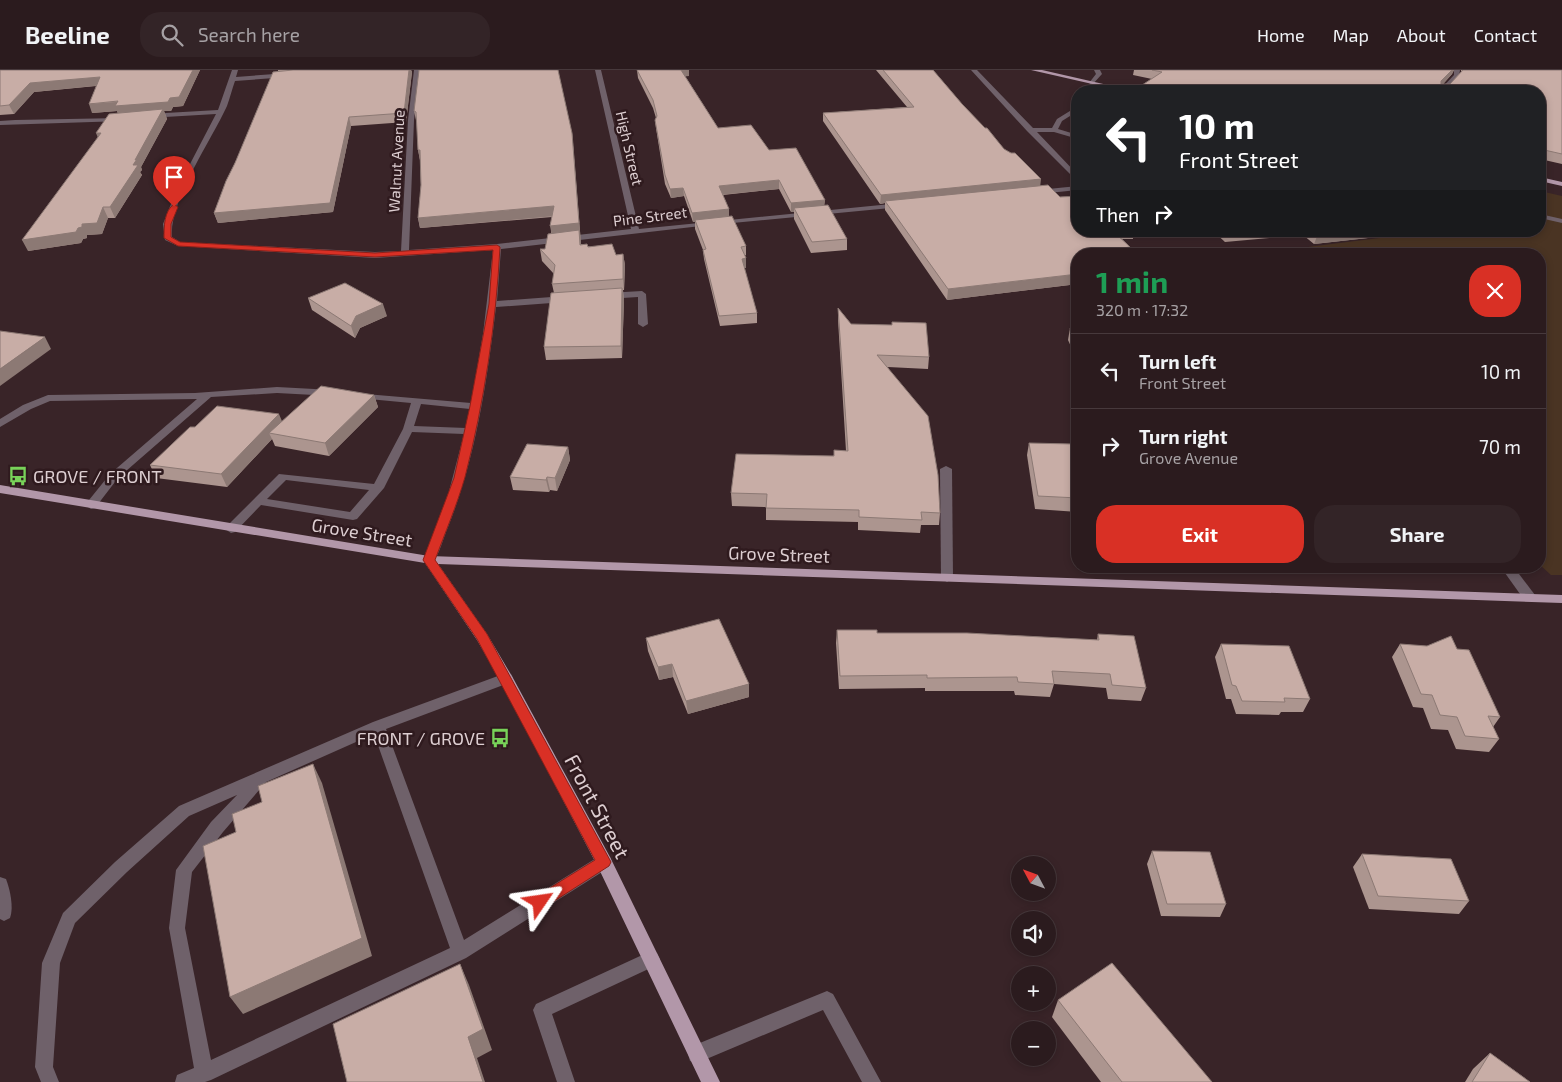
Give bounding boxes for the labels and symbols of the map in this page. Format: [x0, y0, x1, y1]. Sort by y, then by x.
street label: Walnut Avenue [384, 109, 408, 213]
street label: High Street [613, 109, 647, 187]
pin [153, 156, 195, 207]
street label: Pine Street [612, 203, 688, 229]
bus stop icon: GROVE / FRONT [7, 465, 29, 487]
place label: GROVE / FRONT [33, 465, 162, 487]
street label: Grove Street [310, 513, 414, 551]
street label: Grove Street [728, 541, 830, 567]
place label: FRONT / GROVE [357, 727, 485, 749]
bus stop icon: FRONT / GROVE [489, 727, 511, 749]
street label: Front Street [560, 750, 636, 862]
north arrow [1011, 856, 1056, 901]
position arrow [513, 875, 565, 927]

